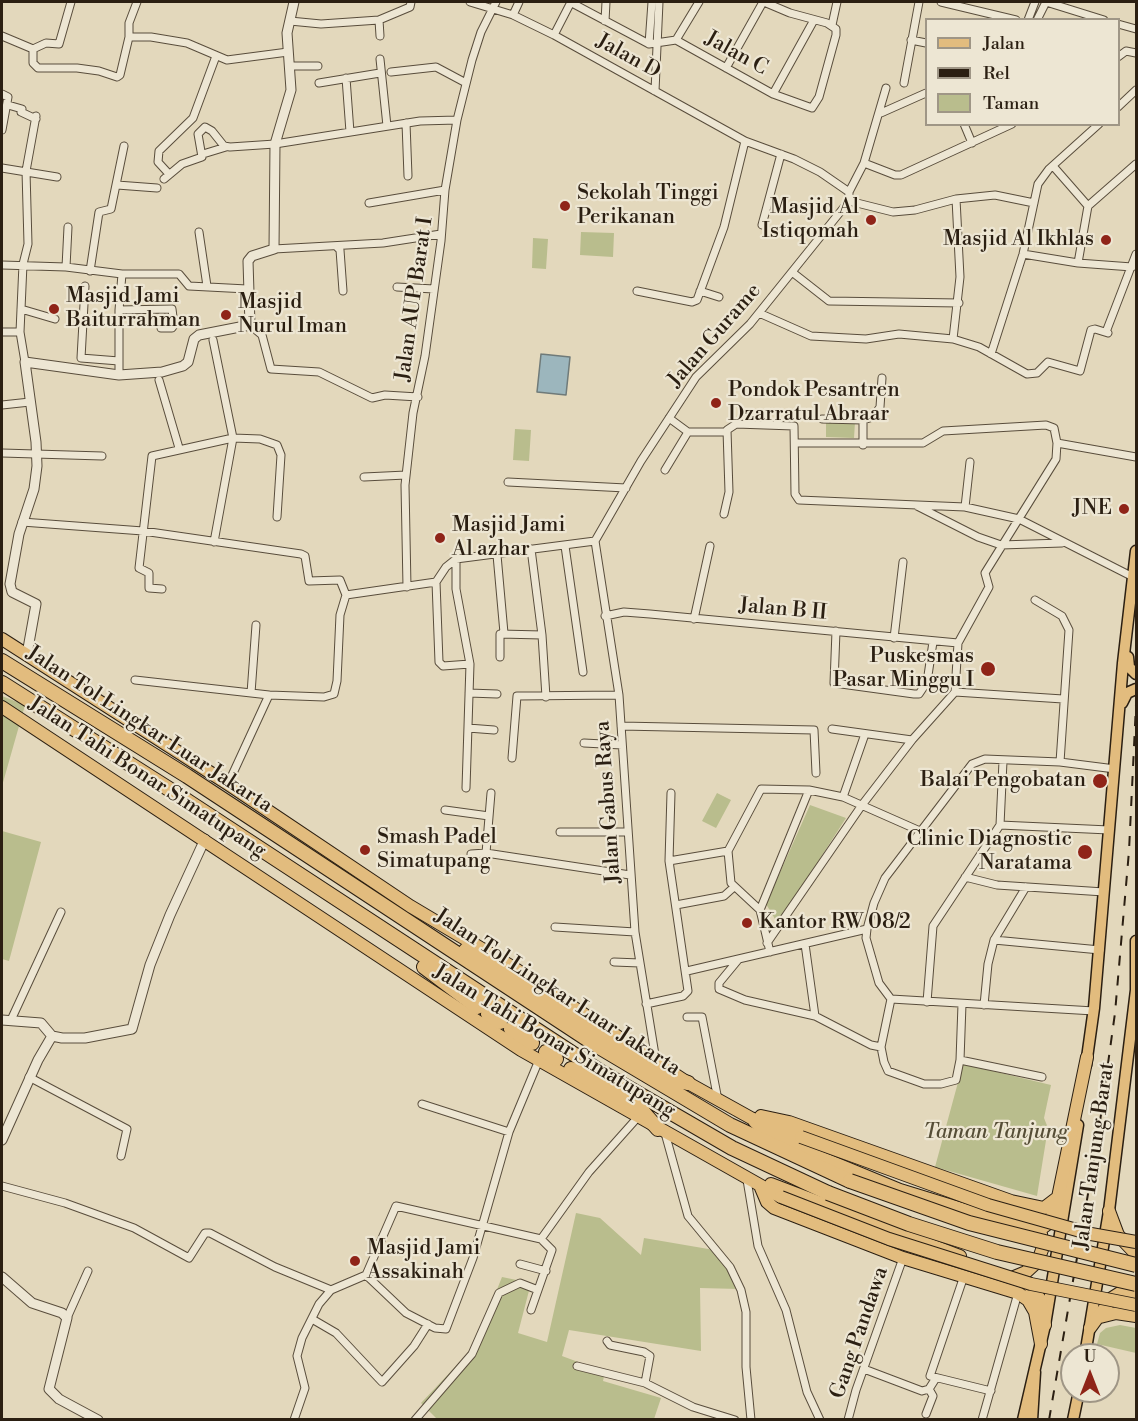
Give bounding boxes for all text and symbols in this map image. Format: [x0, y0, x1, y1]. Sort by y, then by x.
legend [925, 18, 1120, 126]
street label: Jalan C [700, 27, 772, 81]
street label: Jalan D [591, 29, 665, 85]
text: Jalan [983, 32, 1025, 55]
text: Rel [983, 62, 1010, 85]
text: Taman [983, 92, 1039, 115]
place label: Sekolah Tinggi Perikanan [577, 181, 719, 231]
place label: Masjid Al Istiqomah [762, 195, 859, 245]
marker: Sekolah Tinggi Perikanan [558, 199, 572, 213]
marker: Masjid Al Istiqomah [864, 213, 878, 227]
street label: Jalan AUP Barat I [391, 215, 439, 383]
place label: Masjid Al Ikhlas [943, 227, 1094, 253]
marker: Masjid Al Ikhlas [1099, 233, 1113, 247]
street label: Jalan Gurame [663, 279, 767, 393]
place label: Masjid Jami Baiturrahman [66, 284, 201, 334]
place label: Masjid Nurul Iman [238, 290, 347, 340]
marker: Masjid Jami Baiturrahman [47, 302, 61, 316]
marker: Masjid Nurul Iman [219, 308, 233, 322]
place label: Pondok Pesantren Dzarratul Abraar [728, 378, 900, 428]
marker: Pondok Pesantren Dzarratul Abraar [709, 396, 723, 410]
place label: JNE [1072, 496, 1112, 522]
marker: JNE [1117, 502, 1131, 516]
place label: Masjid Jami Al azhar [452, 513, 565, 563]
marker: Masjid Jami Al azhar [433, 531, 447, 545]
street label: Jalan B II [738, 594, 828, 626]
street label: Jalan Tol Lingkar Luar Jakarta [21, 641, 277, 819]
place label: Puskesmas Pasar Minggu I [833, 644, 974, 694]
marker: Puskesmas Pasar Minggu I [979, 660, 997, 678]
street label: Jalan Tahi Bonar Simatupang [24, 692, 270, 864]
street label: Jalan Gabus Raya [591, 720, 627, 884]
place label: Balai Pengobatan [920, 768, 1086, 794]
marker: Balai Pengobatan [1091, 772, 1109, 790]
place label: Smash Padel Simatupang [377, 825, 497, 875]
place label: Clinic Diagnostic Naratama [907, 827, 1072, 877]
marker: Smash Padel Simatupang [358, 843, 372, 857]
marker: Clinic Diagnostic Naratama [1076, 843, 1094, 861]
street label: Jalan Tol Lingkar Luar Jakarta [429, 904, 685, 1082]
place label: Kantor RW 08/2 [759, 910, 911, 936]
marker: Kantor RW 08/2 [740, 916, 754, 930]
street label: Jalan Tahi Bonar Simatupang [428, 960, 680, 1124]
street label: Jalan Tanjung Barat [1069, 1061, 1121, 1251]
park label: Taman Tanjung [924, 1120, 1068, 1146]
place label: Masjid Jami Assakinah [367, 1236, 480, 1286]
marker: Masjid Jami Assakinah [348, 1254, 362, 1268]
street label: Gang Pandawa [826, 1264, 894, 1402]
north arrow [1060, 1343, 1120, 1403]
text: U [1084, 1347, 1096, 1367]

